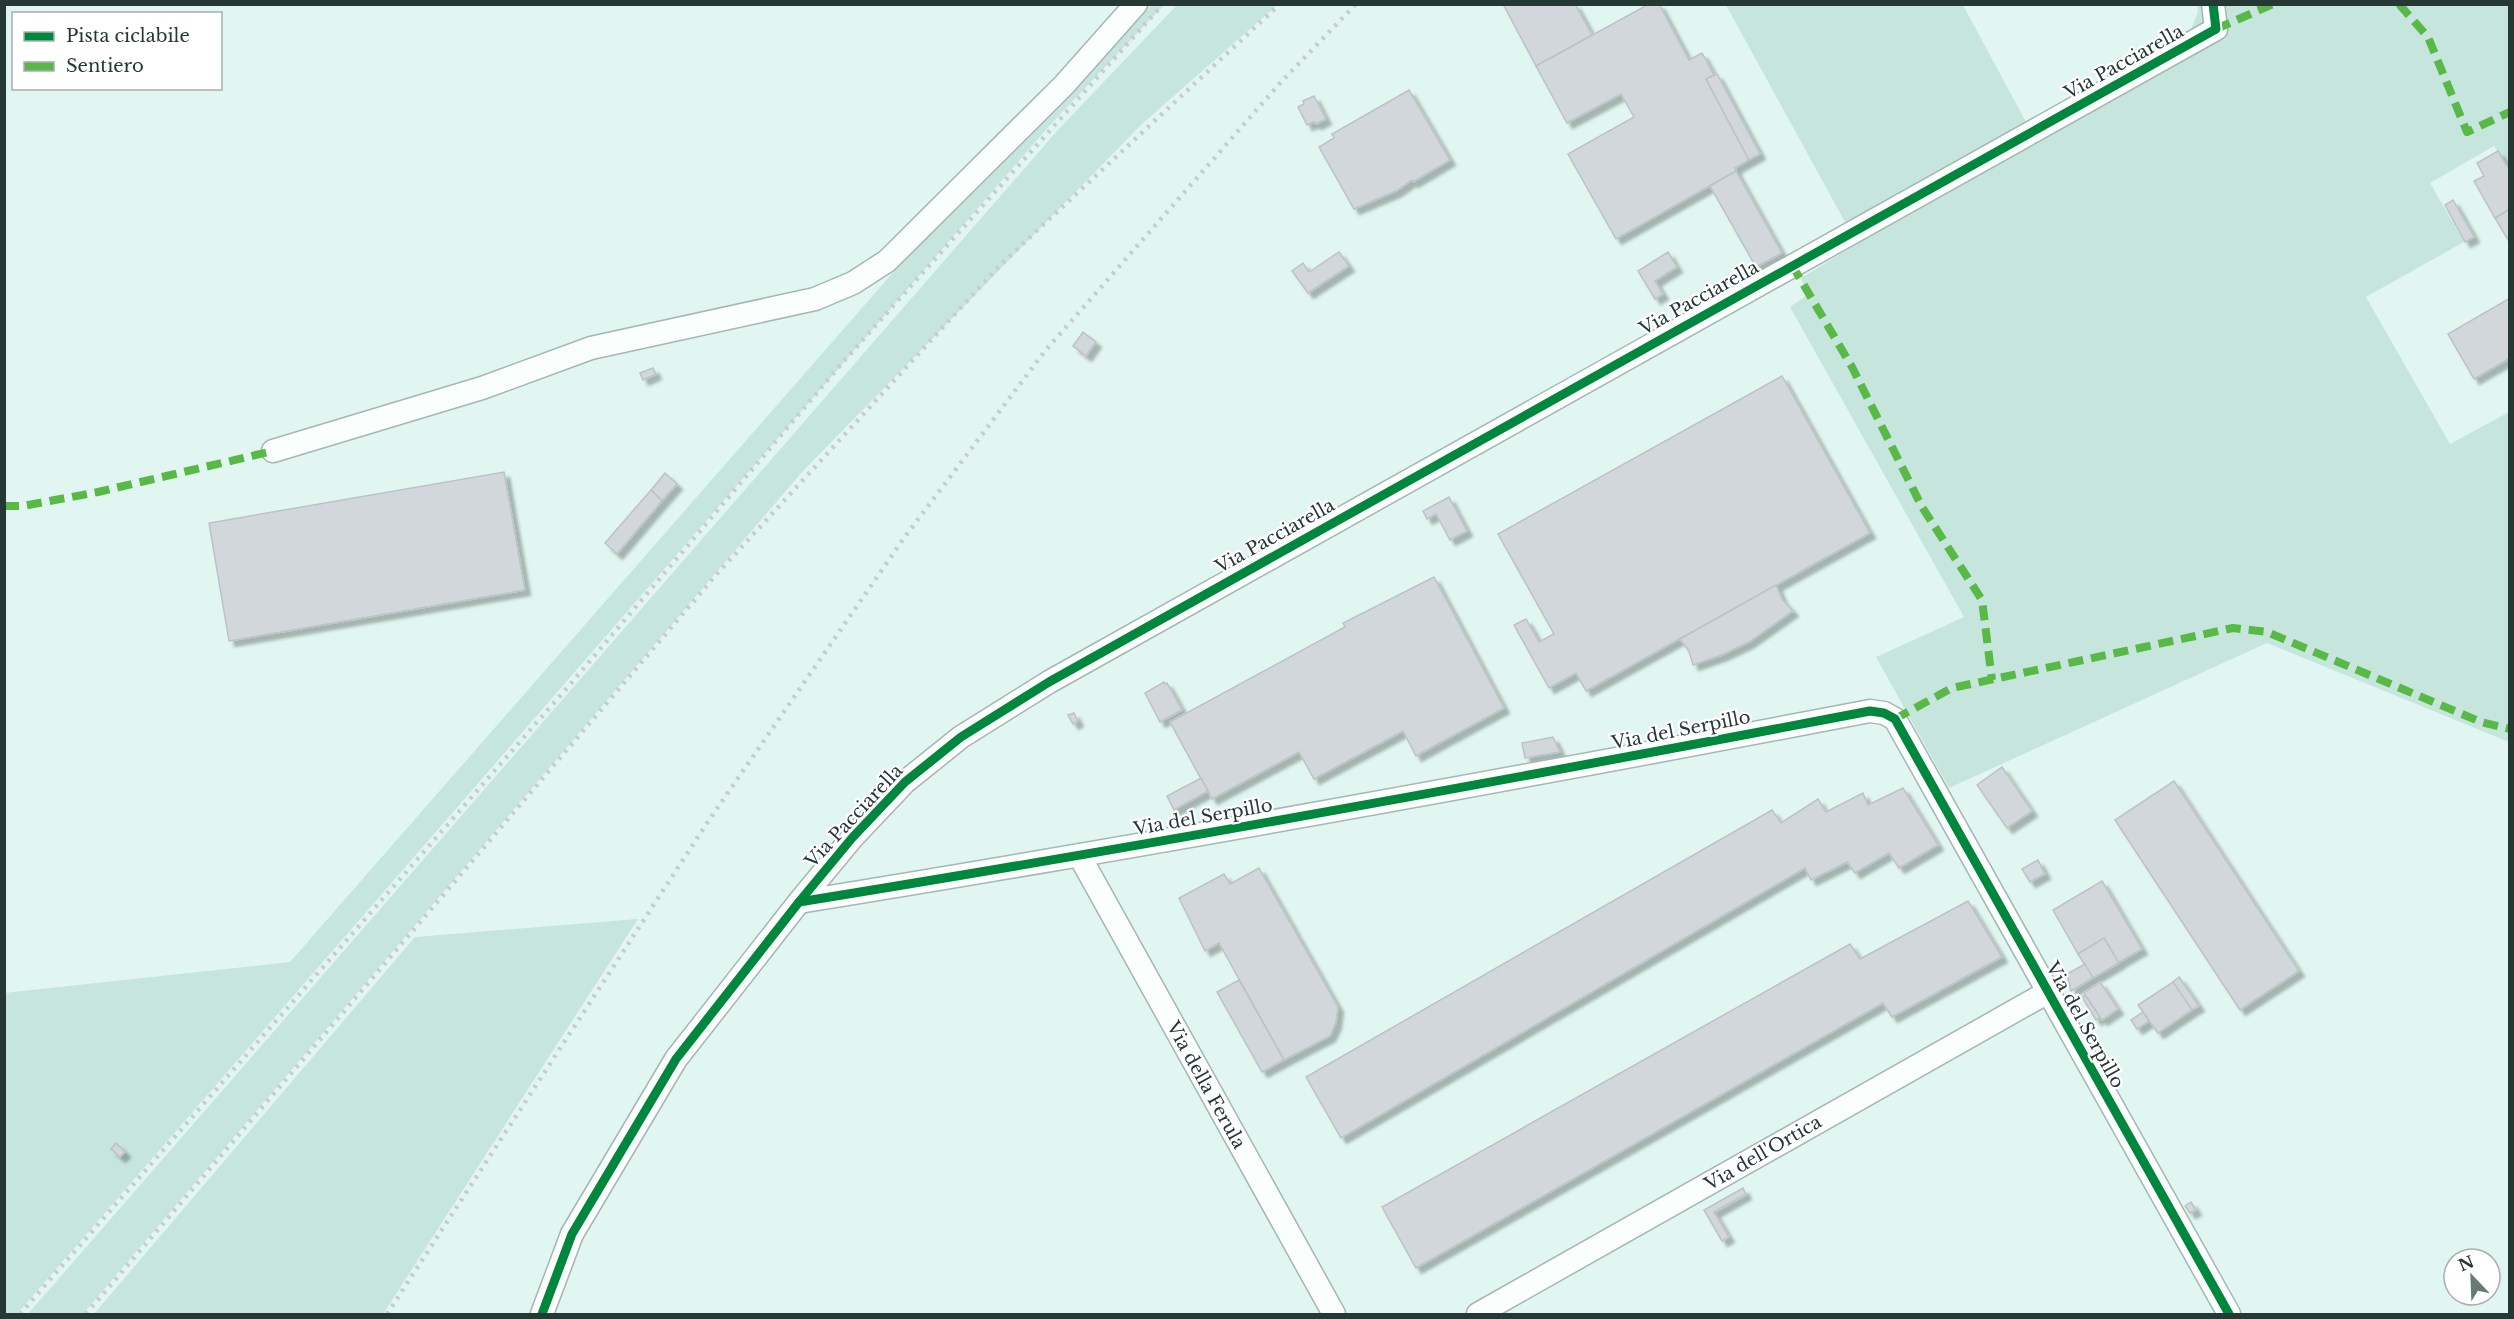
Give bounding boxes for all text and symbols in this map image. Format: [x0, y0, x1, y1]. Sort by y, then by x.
legend [12, 12, 222, 90]
street label: Via Pacciarella [2060, 20, 2187, 104]
text: Pista ciclabile [66, 25, 190, 47]
text: Sentiero [66, 55, 144, 77]
street label: Via Pacciarella [1635, 256, 1762, 340]
street label: Via Pacciarella [1211, 494, 1338, 578]
street label: Via del Serpillo [1609, 706, 1752, 754]
street label: Via Pacciarella [800, 760, 907, 873]
street label: Via del Serpillo [1131, 794, 1274, 840]
street label: Via del Serpillo [2041, 957, 2129, 1092]
street label: Via della Ferula [1161, 1017, 1250, 1153]
street label: Via dell'Ortica [1700, 1111, 1825, 1196]
north arrow [2442, 1247, 2502, 1307]
text: N [2455, 1251, 2477, 1275]

